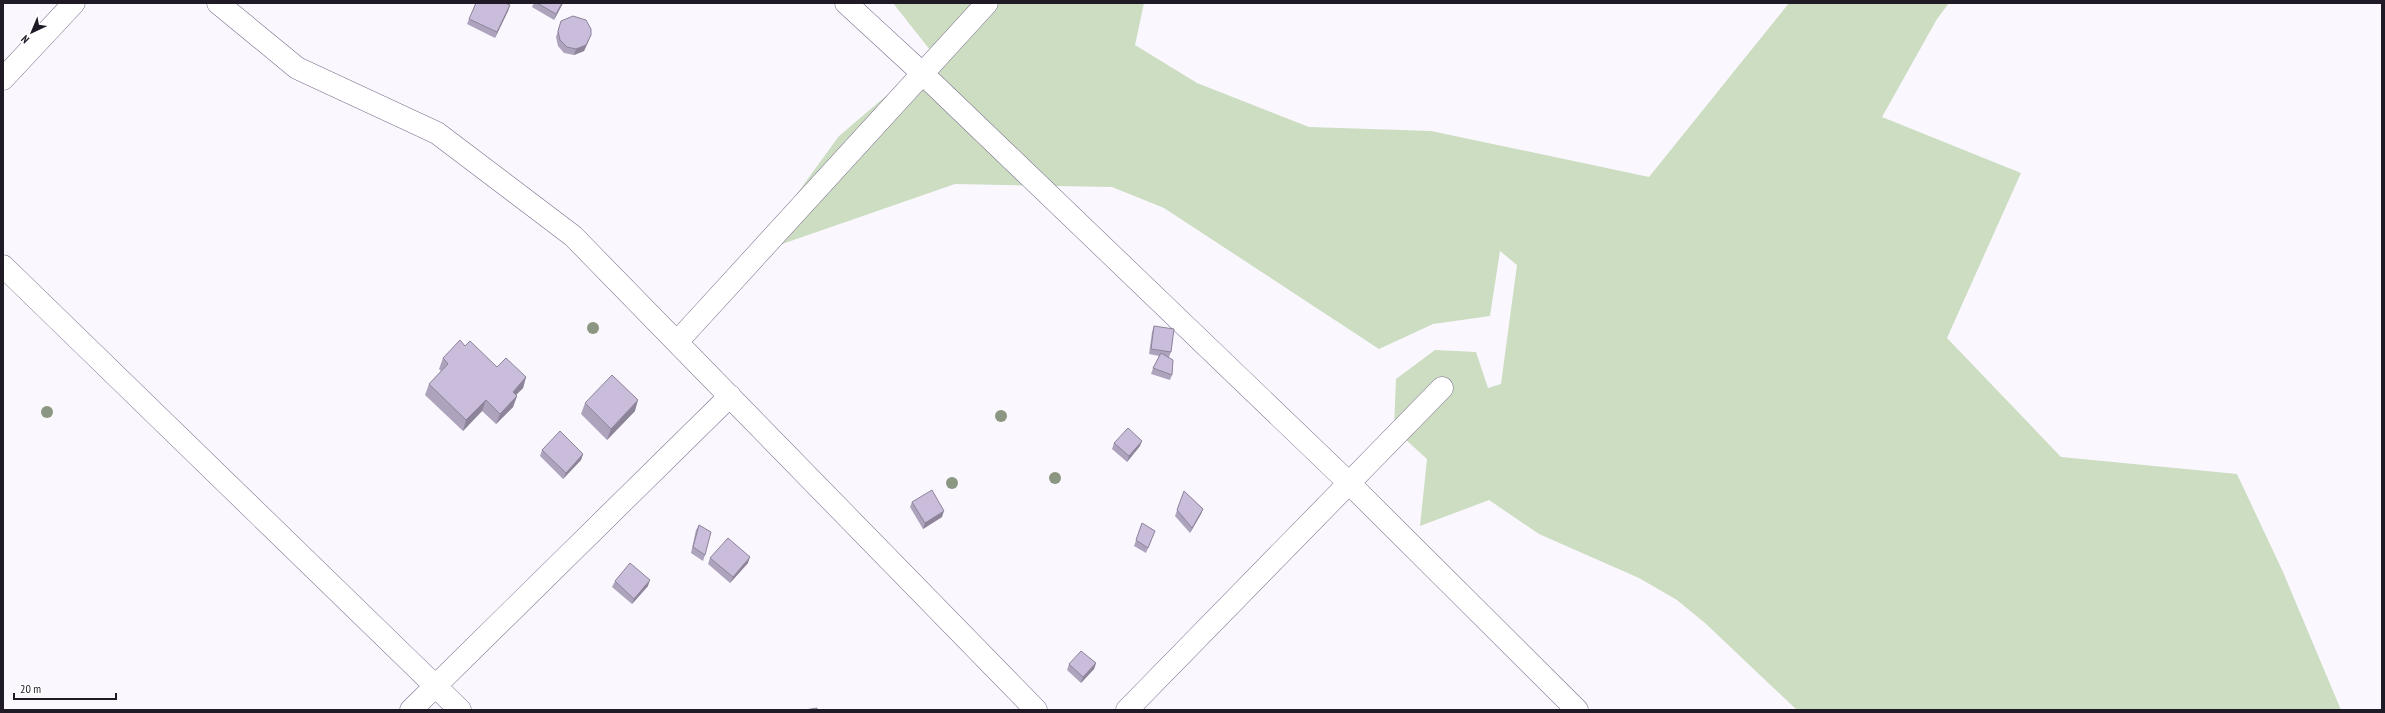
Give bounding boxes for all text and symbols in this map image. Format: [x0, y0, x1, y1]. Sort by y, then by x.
north arrow [12, 12, 52, 52]
text: N [18, 32, 32, 46]
scale bar [14, 675, 116, 701]
text: 20 m [20, 681, 41, 696]

